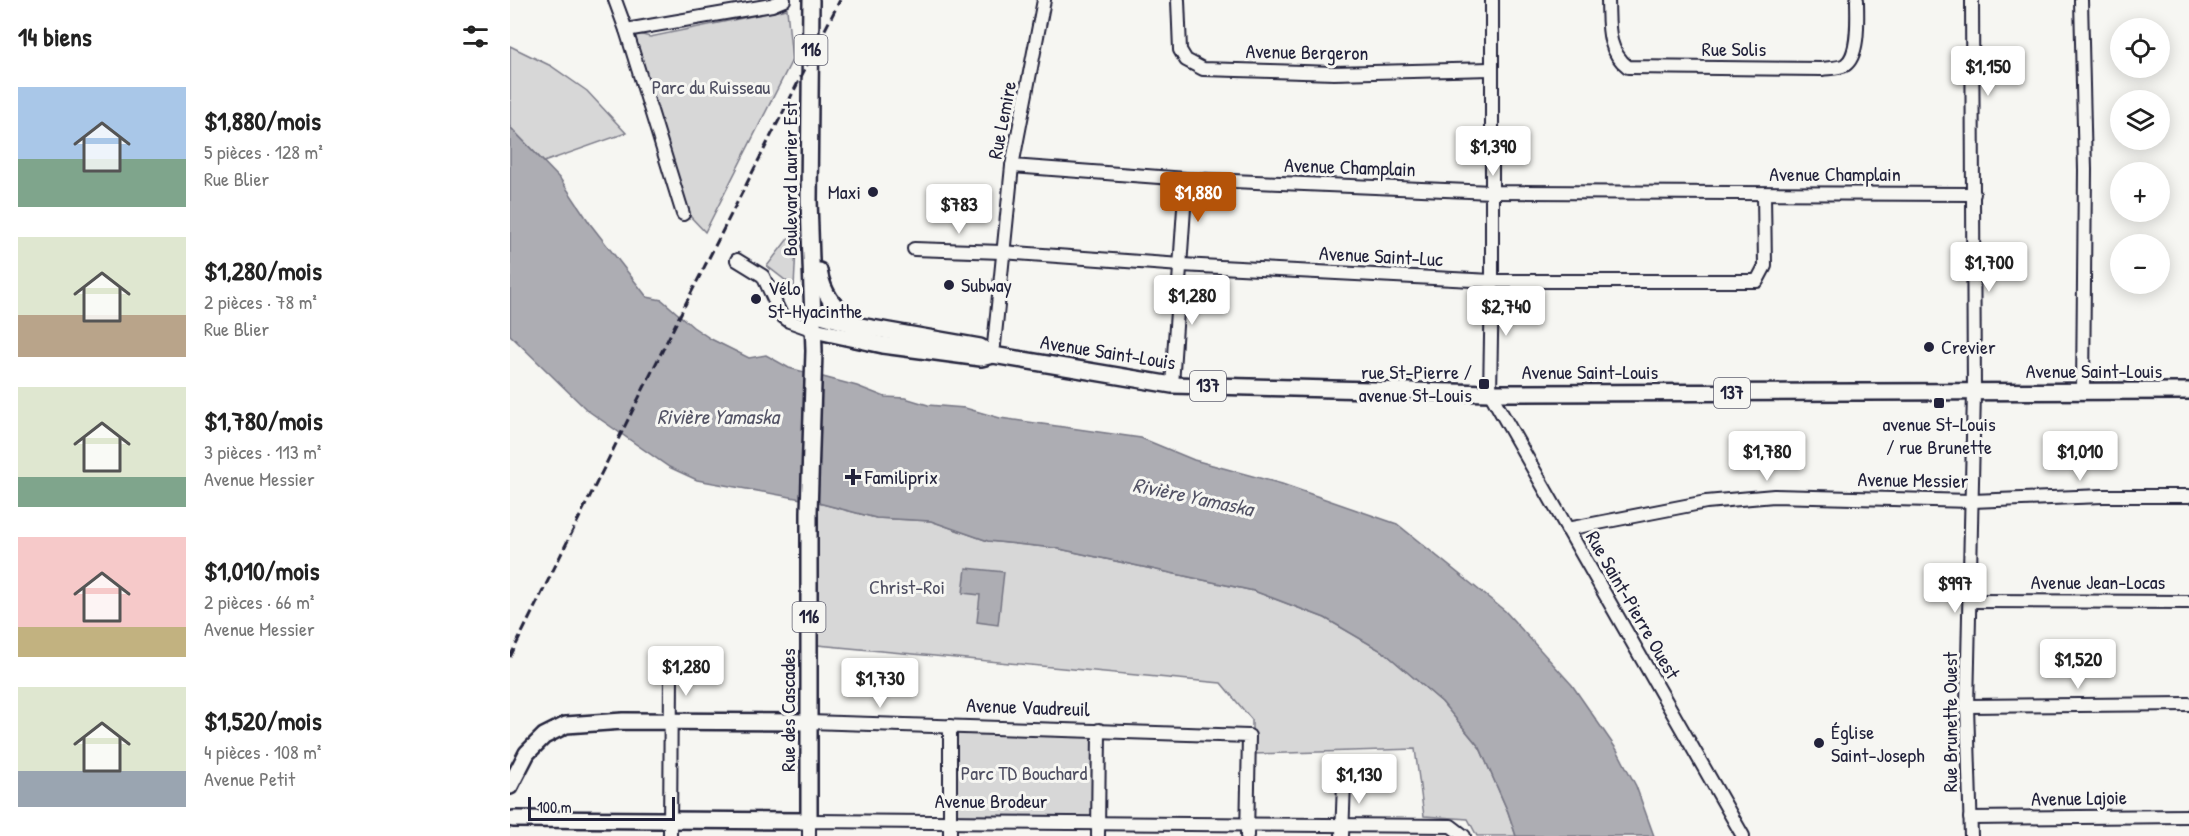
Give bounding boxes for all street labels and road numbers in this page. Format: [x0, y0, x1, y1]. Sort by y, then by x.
road number: 116 [794, 35, 828, 65]
street label: Rue Solis [1702, 35, 1766, 62]
street label: Avenue Bergeron [1245, 37, 1369, 66]
street label: Rue Lemire [981, 79, 1022, 161]
street label: Boulevard Laurier Est [776, 101, 803, 256]
street label: Avenue Champlain [1284, 151, 1416, 182]
street label: Avenue Champlain [1769, 160, 1901, 187]
street label: Avenue Saint-Luc [1318, 239, 1444, 272]
street label: Avenue Saint-Louis [1039, 327, 1178, 376]
street label: Avenue Saint-Louis [2026, 357, 2163, 384]
street label: Avenue Saint-Louis [1522, 358, 1659, 385]
road number: 137 [1190, 371, 1226, 401]
road number: 137 [1714, 378, 1750, 408]
street label: Avenue Messier [1857, 465, 1969, 494]
street label: Rue Saint-Pierre Ouest [1580, 526, 1687, 685]
street label: Avenue Jean-Locas [2031, 568, 2166, 595]
road number: 116 [792, 602, 826, 632]
street label: Rue des Cascades [774, 648, 801, 772]
street label: Rue Brunette Ouest [1936, 651, 1963, 792]
street label: Avenue Vaudreuil [966, 691, 1091, 722]
street label: Avenue Lajoie [2031, 783, 2127, 812]
street label: Avenue Brodeur [935, 787, 1048, 814]

